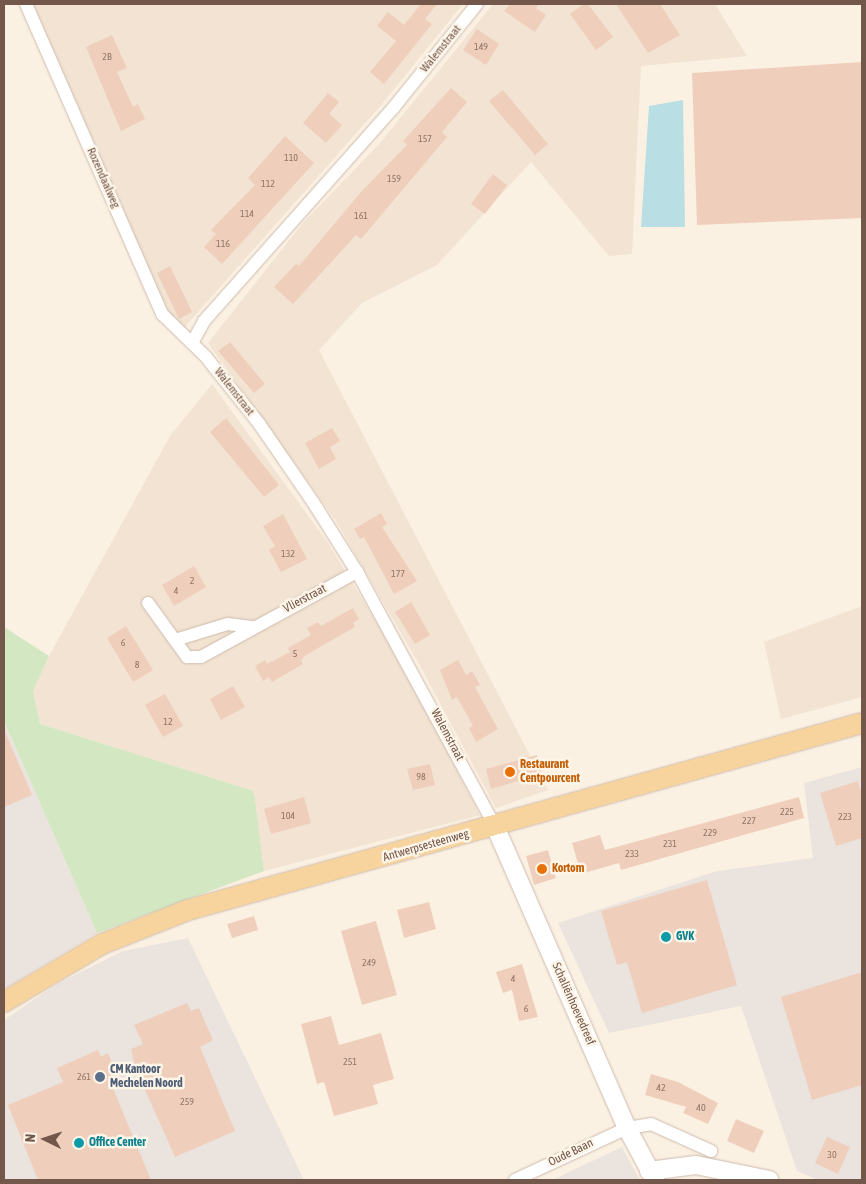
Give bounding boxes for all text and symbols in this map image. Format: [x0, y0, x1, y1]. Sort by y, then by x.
street label: Walemstraat [418, 22, 464, 76]
house number: 149 [474, 41, 488, 53]
house number: 2B [102, 51, 112, 63]
house number: 157 [418, 133, 432, 145]
street label: Rozendaalweg [83, 146, 123, 210]
house number: 110 [284, 152, 298, 164]
house number: 159 [387, 173, 401, 185]
house number: 112 [261, 178, 275, 190]
house number: 114 [240, 208, 254, 220]
house number: 161 [354, 210, 368, 222]
house number: 116 [216, 238, 230, 250]
street label: Walemstraat [211, 365, 257, 419]
house number: 132 [281, 548, 295, 560]
house number: 177 [391, 568, 405, 580]
house number: 2 [190, 575, 194, 587]
street label: Vlierstraat [281, 582, 329, 616]
house number: 4 [174, 585, 178, 597]
house number: 6 [121, 637, 125, 649]
house number: 5 [293, 648, 297, 660]
house number: 8 [135, 659, 139, 671]
street label: Walemstraat [427, 707, 467, 763]
house number: 12 [163, 716, 173, 728]
place label: Restaurant Centpourcent [520, 758, 580, 786]
marker: Restaurant Centpourcent [504, 766, 516, 778]
house number: 98 [416, 771, 426, 783]
house number: 225 [780, 806, 794, 818]
house number: 104 [281, 810, 295, 822]
house number: 223 [838, 811, 852, 823]
house number: 227 [742, 815, 756, 827]
street label: Antwerpsesteenweg [382, 827, 470, 865]
house number: 229 [703, 827, 717, 839]
house number: 231 [663, 838, 677, 850]
house number: 233 [625, 848, 639, 860]
place label: Kortom [552, 862, 584, 876]
marker: Kortom [536, 863, 548, 875]
place label: GVK [676, 930, 694, 944]
marker: GVK [660, 931, 672, 943]
house number: 249 [362, 957, 376, 969]
street label: Schaliënhoevedreef [548, 961, 598, 1047]
house number: 4 [511, 973, 515, 985]
house number: 6 [524, 1003, 528, 1015]
house number: 251 [343, 1056, 357, 1068]
place label: CM Kantoor Mechelen Noord [110, 1063, 183, 1091]
house number: 261 [77, 1071, 91, 1083]
marker: CM Kantoor Mechelen Noord [94, 1071, 106, 1083]
house number: 42 [656, 1082, 666, 1094]
house number: 259 [180, 1096, 194, 1108]
house number: 40 [696, 1102, 706, 1114]
north arrow [20, 1114, 70, 1164]
text: N [22, 1133, 38, 1143]
place label: Office Center [89, 1136, 146, 1150]
street label: Oude Baan [546, 1136, 596, 1170]
marker: Office Center [73, 1137, 85, 1149]
house number: 30 [827, 1149, 837, 1161]

